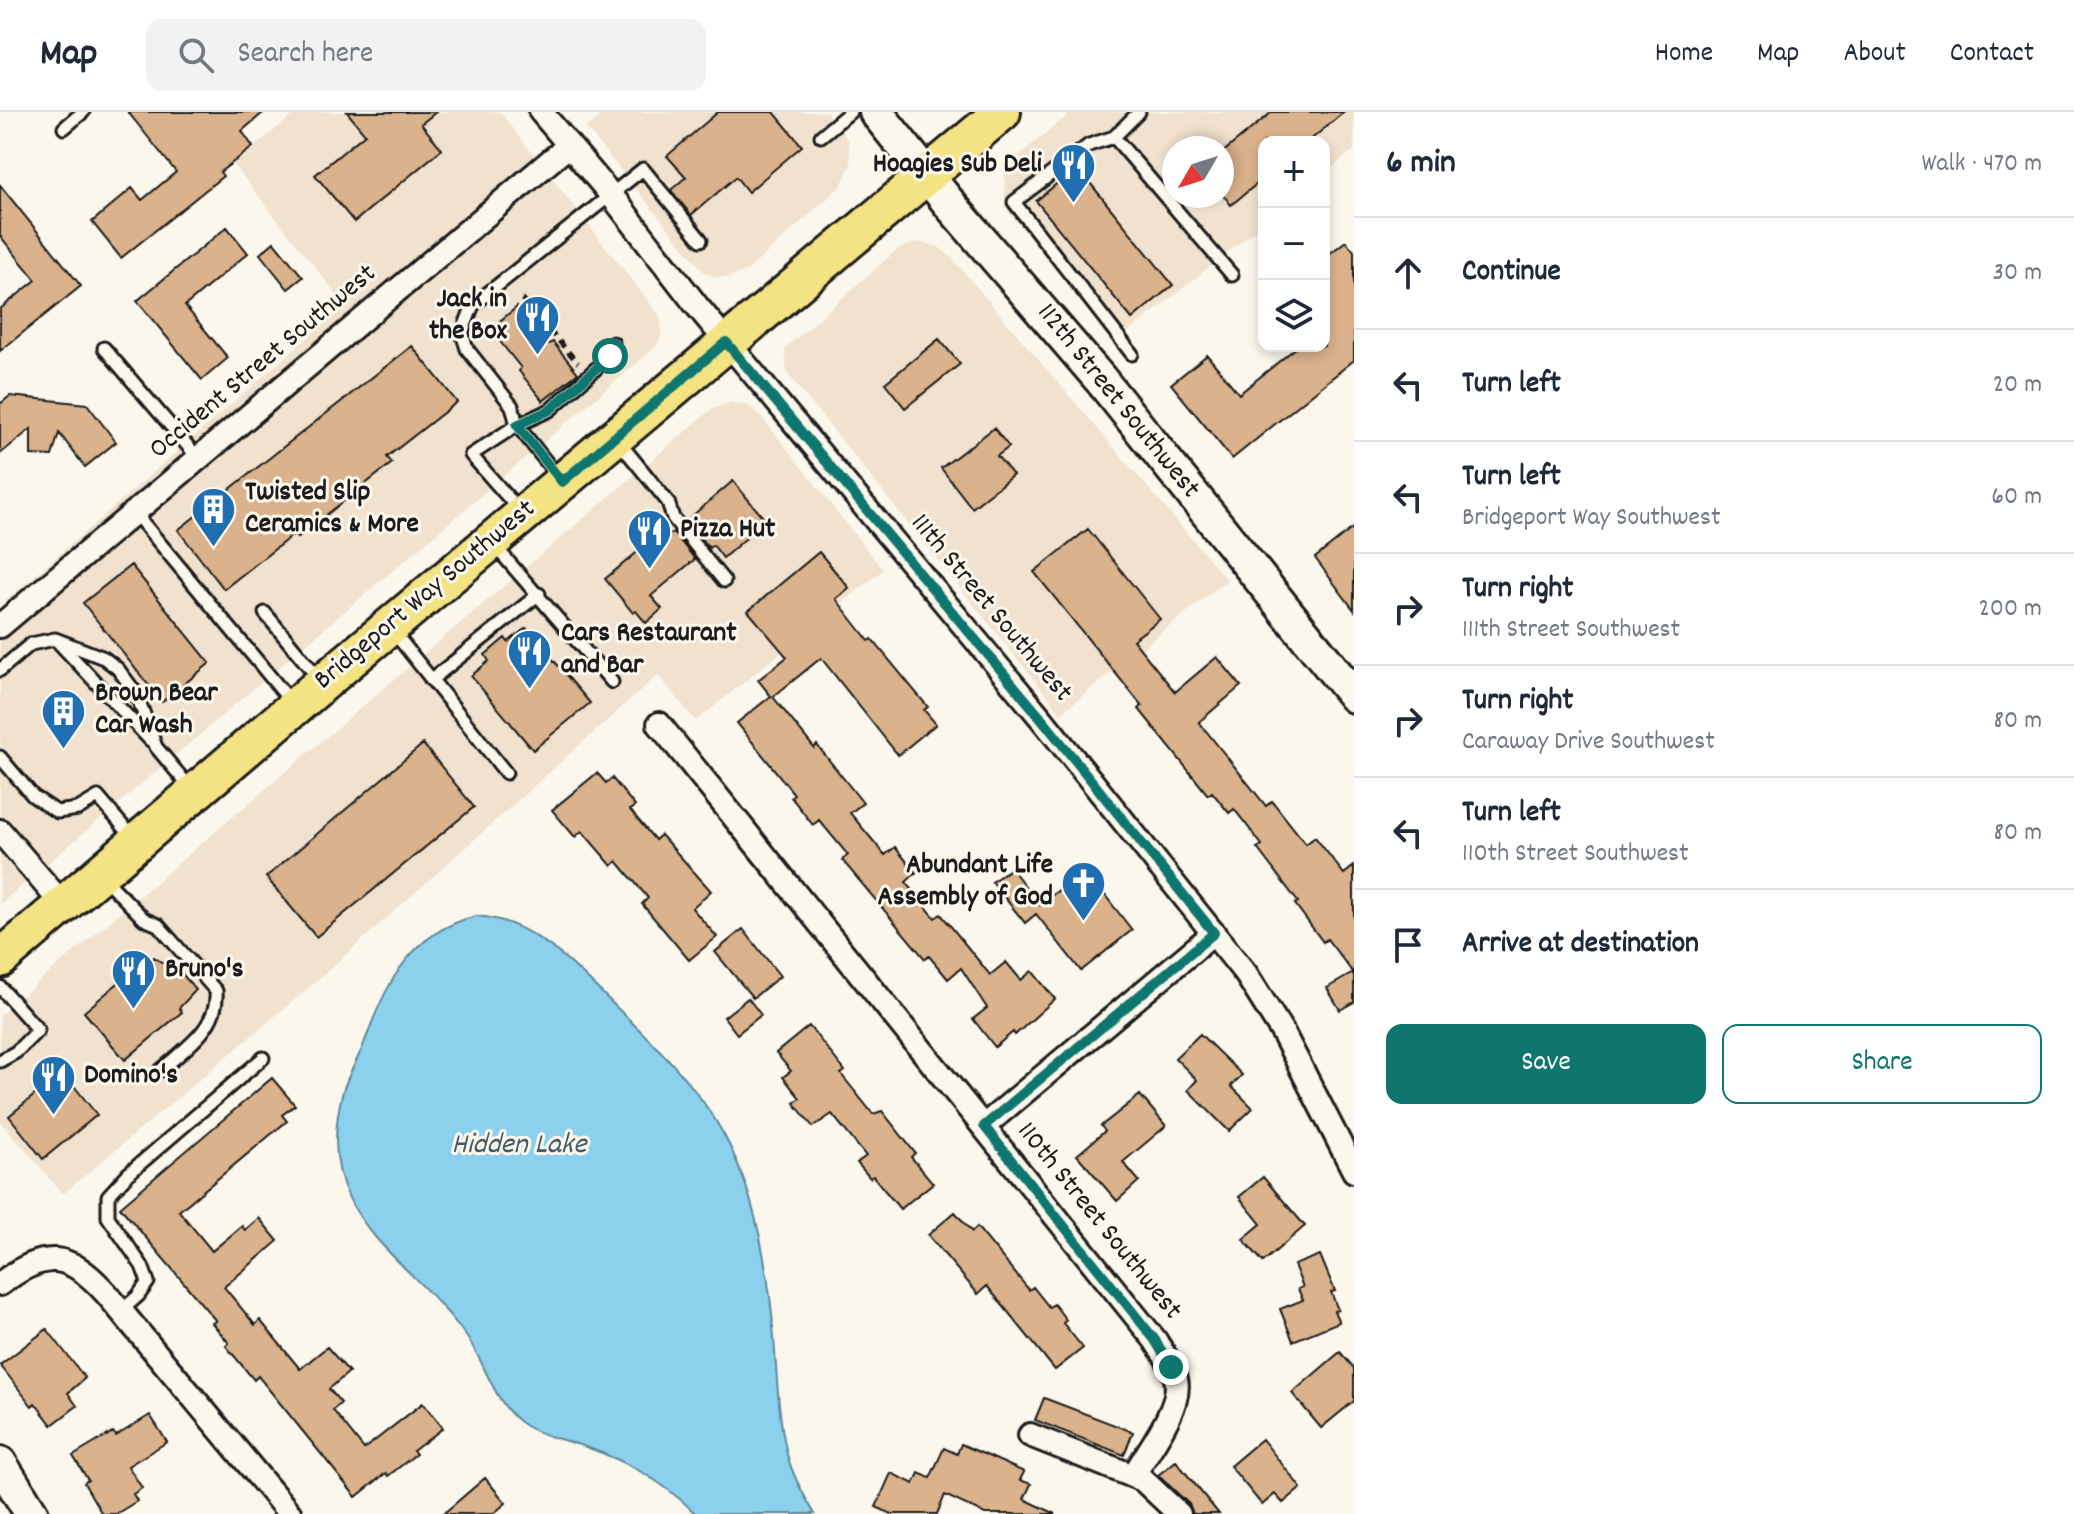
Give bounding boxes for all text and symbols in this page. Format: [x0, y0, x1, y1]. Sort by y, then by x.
search box [146, 19, 706, 91]
text: Map [40, 28, 98, 83]
icon: search [174, 33, 218, 77]
text: Search here [238, 34, 373, 77]
text: Home [1655, 35, 1713, 75]
text: Map [1757, 35, 1799, 75]
text: About [1843, 35, 1906, 75]
text: Contact [1950, 35, 2034, 75]
north arrow [1162, 136, 1234, 208]
map controls [1258, 136, 1330, 352]
button: + [1258, 136, 1330, 208]
text: 6 min [1386, 140, 1456, 189]
restaurant icon: Hoagies Sub Deli [1049, 142, 1097, 205]
place label: Hoagies Sub Deli [873, 146, 1042, 186]
text: Walk · 470 m [1921, 146, 2042, 183]
button: − [1258, 208, 1330, 280]
icon: ahead [1386, 251, 1430, 295]
text: Continue [1462, 252, 1561, 295]
text: 30 m [1992, 255, 2042, 292]
street label: Occident Street Southwest [142, 256, 386, 470]
button: layers [1258, 280, 1330, 352]
place label: Jack in the Box [429, 281, 508, 353]
restaurant icon: Jack in the Box [514, 293, 562, 356]
street label: 112th Street Southwest [1026, 296, 1208, 508]
route start [592, 338, 628, 374]
icon: left [1386, 363, 1430, 407]
text: Turn left [1462, 364, 1561, 407]
text: 20 m [1993, 367, 2042, 404]
text: Turn left [1462, 457, 1561, 500]
place label: Twisted Slip Ceramics & More [245, 474, 419, 546]
icon: left [1386, 475, 1430, 519]
text: 60 m [1991, 479, 2042, 516]
building icon: Twisted Slip Ceramics & More [190, 486, 238, 549]
street label: Bridgeport Way Southwest [306, 491, 546, 701]
text: Bridgeport Way Southwest [1462, 500, 1721, 537]
street label: 111th Street Southwest [899, 506, 1081, 712]
restaurant icon: Pizza Hut [625, 507, 673, 570]
place label: Pizza Hut [680, 511, 776, 551]
text: Turn right [1462, 569, 1573, 612]
icon: right [1386, 587, 1430, 631]
text: 200 m [1978, 591, 2042, 628]
text: 111th Street Southwest [1462, 612, 1680, 649]
place label: Cars Restaurant and Bar [561, 615, 737, 687]
restaurant icon: Cars Restaurant and Bar [506, 627, 554, 690]
place label: Brown Bear Car Wash [95, 675, 218, 747]
text: Turn right [1462, 681, 1573, 724]
building icon: Brown Bear Car Wash [40, 687, 88, 750]
icon: right [1386, 699, 1430, 743]
text: 80 m [1994, 703, 2042, 740]
text: Caraway Drive Southwest [1462, 724, 1715, 761]
text: Turn left [1462, 793, 1561, 836]
icon: left [1386, 811, 1430, 855]
text: 80 m [1994, 815, 2042, 852]
text: 110th Street Southwest [1462, 836, 1689, 873]
place label: Abundant Life Assembly of God [878, 847, 1053, 919]
church icon: Abundant Life Assembly of God [1060, 859, 1108, 922]
icon: arrive [1386, 923, 1430, 967]
text: Arrive at destination [1462, 924, 1699, 967]
restaurant icon: Bruno's [110, 947, 158, 1010]
place label: Bruno's [165, 951, 244, 991]
button: Save [1386, 1024, 1706, 1104]
button: Share [1722, 1024, 2042, 1104]
restaurant icon: Domino's [29, 1053, 77, 1116]
place label: Domino's [84, 1057, 178, 1097]
street label: 110th Street Southwest [1006, 1115, 1190, 1329]
water label: Hidden Lake [452, 1125, 588, 1168]
route end [1153, 1349, 1189, 1385]

